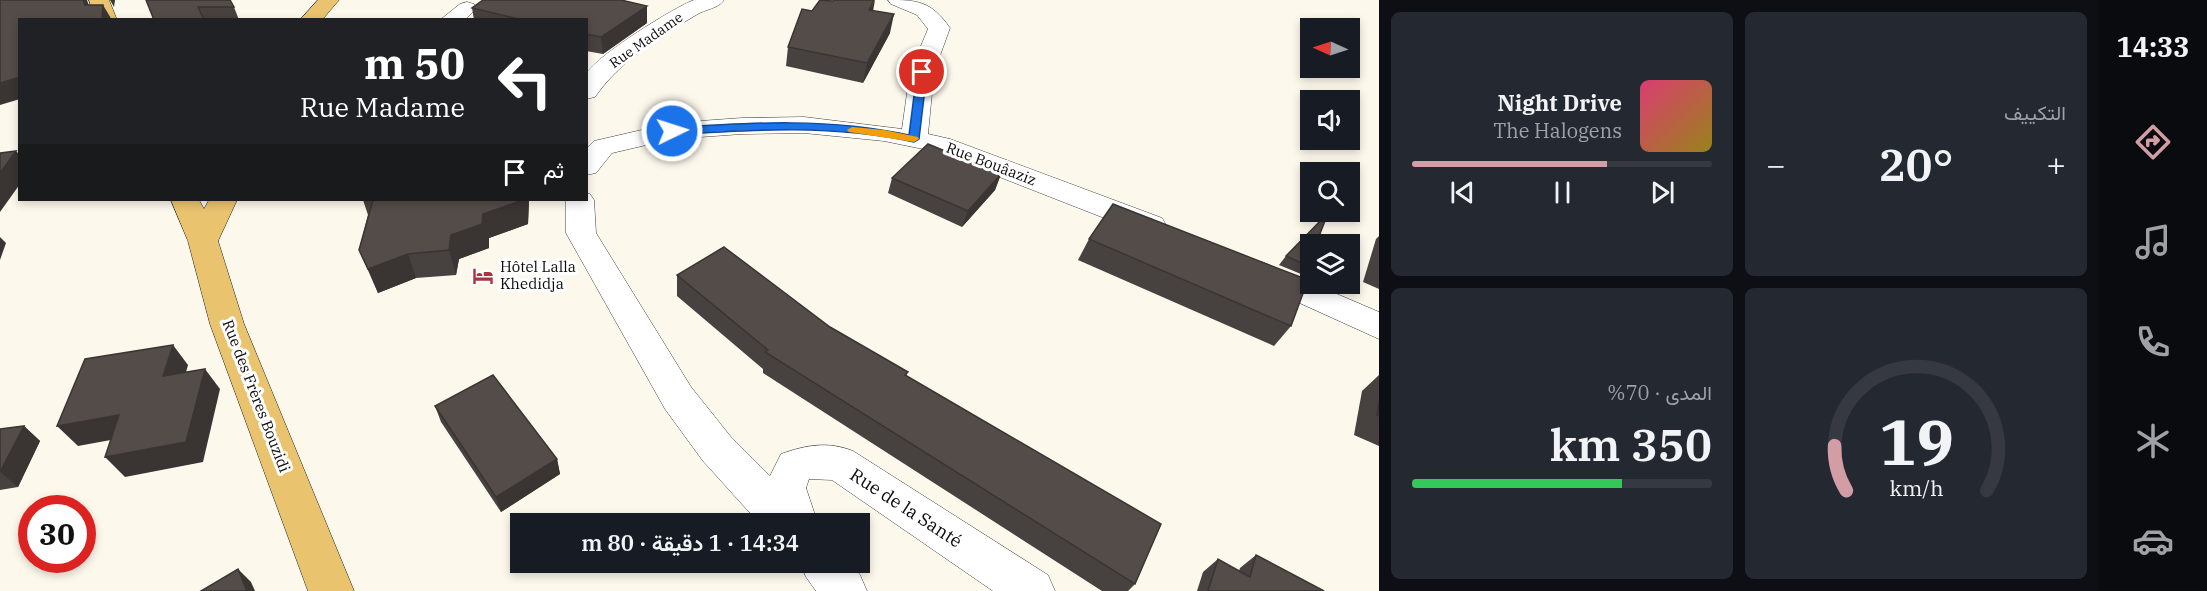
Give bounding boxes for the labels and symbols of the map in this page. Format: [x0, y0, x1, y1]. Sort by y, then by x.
street label: Rue Madame [606, 8, 686, 72]
north arrow [1300, 18, 1360, 78]
pin [896, 46, 947, 97]
position arrow [640, 99, 704, 163]
street label: Rue Bouâaziz [943, 138, 1039, 189]
place label: Hôtel Lalla Khedidja [500, 257, 576, 293]
hotel icon: Hôtel Lalla Khedidja [471, 264, 495, 288]
street label: Rue des Frères Bouzidi [219, 317, 294, 475]
street label: Rue de la Santé [846, 463, 967, 552]
speed limit sign: 30 [18, 495, 96, 573]

